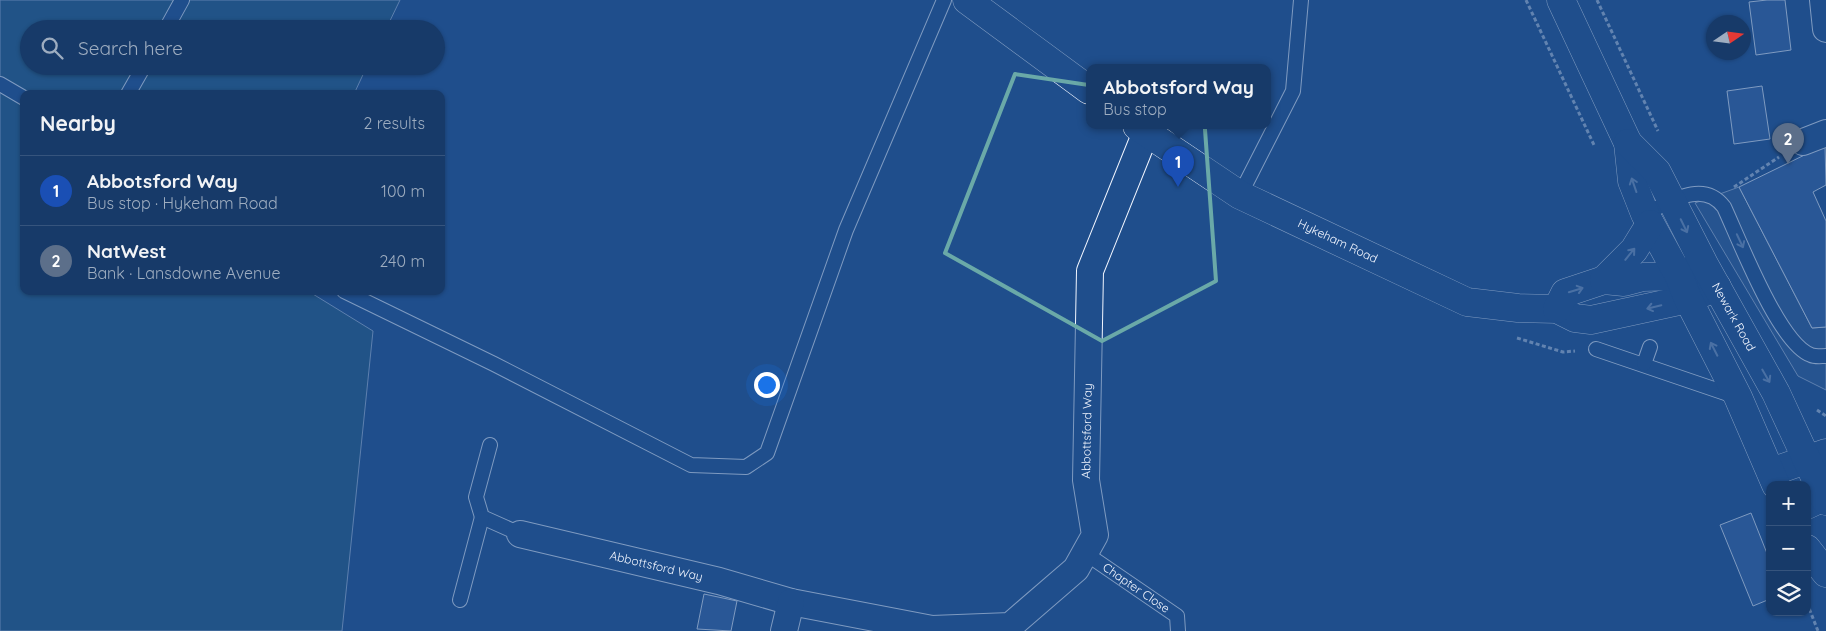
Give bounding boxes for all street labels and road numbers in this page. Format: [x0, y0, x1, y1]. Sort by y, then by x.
street label: Hykeham Road [1296, 215, 1380, 266]
street label: Newark Road [1709, 280, 1759, 354]
street label: Abbottsford Way [1078, 383, 1095, 479]
street label: Abbottsford Way [608, 547, 704, 584]
street label: Chapter Close [1100, 559, 1173, 616]

